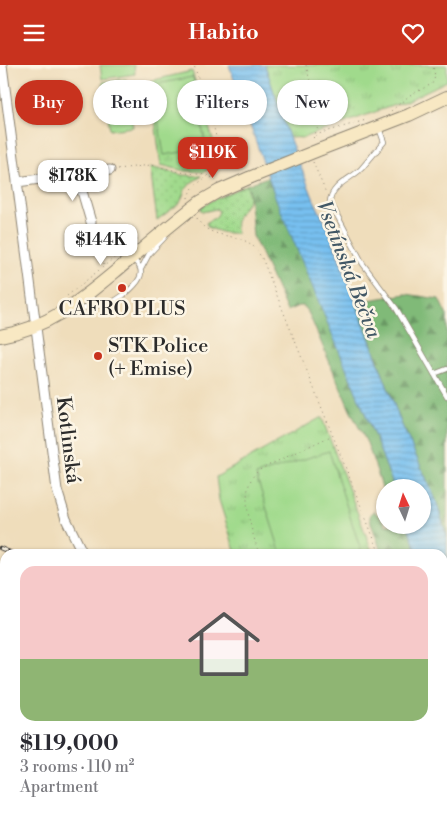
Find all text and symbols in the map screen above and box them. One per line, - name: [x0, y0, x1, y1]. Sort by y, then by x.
- icon: menu: [20, 19, 48, 47]
- text: Habito: [188, 19, 259, 46]
- icon: heart: [399, 19, 427, 47]
- chip: Buy: [15, 80, 83, 125]
- chip: Rent: [93, 80, 167, 125]
- chip: Filters: [177, 80, 267, 125]
- chip: New: [277, 80, 348, 125]
- pin: $119K: [178, 137, 248, 179]
- text: $119K: [189, 143, 237, 163]
- pin: $178K: [38, 159, 108, 202]
- text: $178K: [49, 166, 97, 186]
- water label: Vsetínská Bečva: [310, 197, 386, 342]
- pin: $144K: [66, 223, 136, 266]
- text: $144K: [75, 230, 127, 250]
- marker: CAFRO PLUS: [116, 282, 128, 294]
- place label: CAFRO PLUS: [59, 297, 185, 322]
- place label: STK Police (+ Emise): [108, 334, 208, 382]
- marker: STK Police (+ Emise): [92, 350, 104, 362]
- street label: Kotlinská: [50, 395, 85, 486]
- north arrow: [376, 479, 431, 534]
- map controls: [376, 479, 431, 534]
- icon: home: [179, 599, 269, 689]
- text: $119,000: [20, 731, 118, 757]
- text: 3 rooms · 110 m²: [20, 757, 134, 777]
- text: Apartment: [20, 777, 99, 797]

